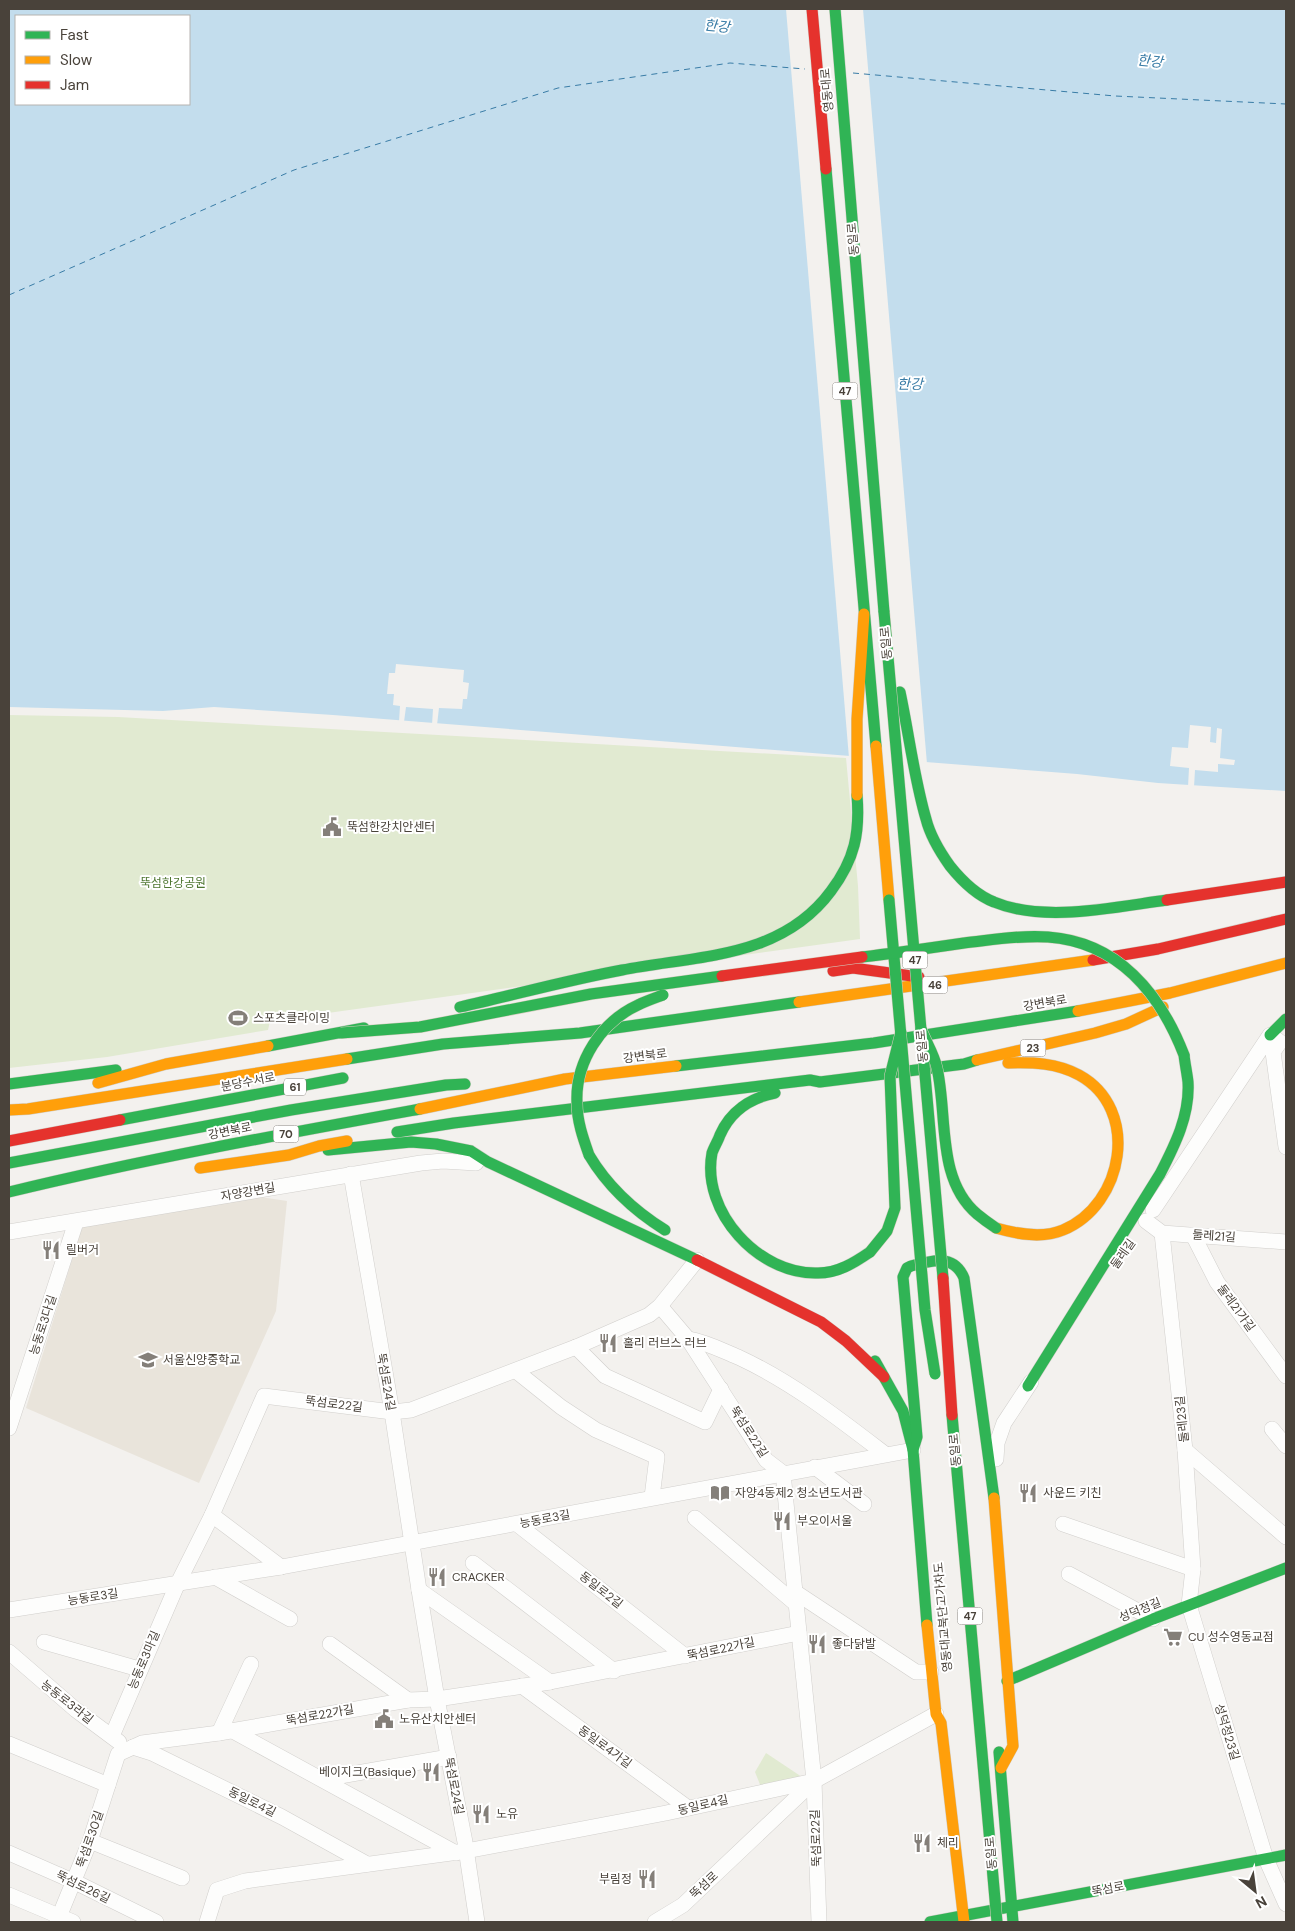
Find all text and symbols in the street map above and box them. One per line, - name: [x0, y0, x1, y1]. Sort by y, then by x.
- legend: [15, 15, 190, 105]
- water label: 한강: [703, 16, 733, 36]
- text: Fast: [60, 25, 89, 45]
- text: Slow: [60, 50, 93, 70]
- water label: 한강: [1136, 51, 1166, 71]
- street label: 영동대로: [817, 67, 837, 113]
- text: Jam: [60, 75, 89, 95]
- street label: 동일로: [844, 222, 862, 256]
- water label: 한강: [897, 375, 925, 393]
- road number: 47: [832, 382, 858, 400]
- street label: 동일로: [877, 626, 895, 660]
- public building icon: 뚝섬한강치안센터: [321, 816, 343, 838]
- place label: 뚝섬한강치안센터: [347, 819, 435, 835]
- park label: 뚝섬한강공원: [140, 875, 206, 891]
- road number: 47: [902, 952, 928, 968]
- road number: 46: [922, 976, 948, 994]
- street label: 강변북로: [1022, 991, 1068, 1015]
- sports icon: 스포츠클라이밍: [227, 1007, 249, 1029]
- place label: 스포츠클라이밍: [253, 1010, 330, 1026]
- street label: 동일로: [913, 1029, 931, 1063]
- road number: 23: [1020, 1040, 1046, 1056]
- street label: 강변북로: [622, 1045, 668, 1067]
- street label: 분당수서로: [219, 1069, 277, 1095]
- road number: 61: [284, 1078, 306, 1096]
- street label: 강변북로: [207, 1119, 253, 1143]
- road number: 70: [274, 1126, 298, 1142]
- street label: 자양강변길: [219, 1179, 277, 1205]
- street label: 둘레21길: [1192, 1226, 1236, 1246]
- street label: 둘레길: [1107, 1236, 1139, 1272]
- restaurant icon: 릴버거: [40, 1239, 62, 1261]
- place label: 릴버거: [66, 1242, 99, 1258]
- street label: 둘레21가길: [1213, 1281, 1259, 1335]
- street label: 능동로3다길: [26, 1293, 60, 1357]
- restaurant icon: 홀리 러브스 러브: [597, 1332, 619, 1354]
- place label: 홀리 러브스 러브: [623, 1335, 707, 1351]
- school or university icon: 서울신양중학교: [137, 1349, 159, 1371]
- place label: 서울신양중학교: [163, 1352, 240, 1368]
- street label: 뚝섬로24길: [373, 1352, 399, 1412]
- street label: 뚝섬로22길: [304, 1393, 364, 1415]
- street label: 둘레23길: [1172, 1395, 1192, 1443]
- street label: 뚝섬로22길: [726, 1403, 772, 1461]
- street label: 동일로: [946, 1433, 964, 1467]
- library icon: 자양4동제2 청소년도서관: [709, 1482, 731, 1504]
- restaurant icon: 사운드 키친: [1017, 1482, 1039, 1504]
- place label: 자양4동제2 청소년도서관: [735, 1485, 863, 1501]
- place label: 사운드 키친: [1043, 1485, 1101, 1501]
- street label: 능동로3길: [518, 1506, 572, 1532]
- restaurant icon: 부오이서울: [771, 1510, 793, 1532]
- place label: 부오이서울: [797, 1513, 852, 1529]
- street label: 영동대교북단고가차도: [930, 1561, 956, 1673]
- restaurant icon: CRACKER: [426, 1566, 448, 1588]
- street label: 동일로2길: [576, 1568, 626, 1612]
- place label: CRACKER: [452, 1569, 505, 1585]
- street label: 능동로3길: [66, 1585, 120, 1609]
- street label: 성덕정길: [1117, 1594, 1163, 1626]
- road number: 47: [958, 1608, 982, 1624]
- supermarket icon: CU 성수영동교점: [1162, 1626, 1184, 1648]
- street label: 능동로3마길: [124, 1628, 164, 1692]
- place label: CU 성수영동교점: [1188, 1629, 1274, 1645]
- restaurant icon: 좋다닭발: [806, 1633, 828, 1655]
- street label: 뚝섬로22가길: [686, 1634, 756, 1664]
- place label: 좋다닭발: [832, 1636, 876, 1652]
- street label: 능동로3라길: [38, 1677, 96, 1727]
- street label: 뚝섬로22가길: [285, 1701, 355, 1729]
- street label: 성덕정23길: [1211, 1702, 1243, 1762]
- public building icon: 노유산치안센터: [373, 1708, 395, 1730]
- place label: 노유산치안센터: [399, 1711, 476, 1727]
- street label: 동일로4가길: [575, 1722, 635, 1772]
- street label: 뚝섬로24길: [441, 1756, 467, 1816]
- restaurant icon: 베이지크(Basique): [420, 1761, 442, 1783]
- place label: 베이지크(Basique): [319, 1764, 416, 1780]
- street label: 동일로4길: [225, 1784, 279, 1820]
- street label: 동일로4길: [676, 1791, 730, 1819]
- restaurant icon: 노유: [470, 1803, 492, 1825]
- place label: 노유: [496, 1806, 518, 1822]
- street label: 뚝섬로30길: [73, 1808, 107, 1870]
- street label: 뚝섬로22길: [807, 1809, 825, 1867]
- restaurant icon: 체리: [911, 1832, 933, 1854]
- place label: 체리: [937, 1835, 959, 1851]
- street label: 동일로: [982, 1836, 1000, 1870]
- north arrow: [1230, 1866, 1280, 1916]
- street label: 뚝섬로26길: [53, 1867, 113, 1907]
- restaurant icon: 부림정: [636, 1868, 658, 1890]
- street label: 뚝섬로: [686, 1868, 722, 1902]
- place label: 부림정: [599, 1871, 632, 1887]
- street label: 뚝섬로: [1090, 1878, 1126, 1900]
- text: N: [1252, 1892, 1270, 1913]

